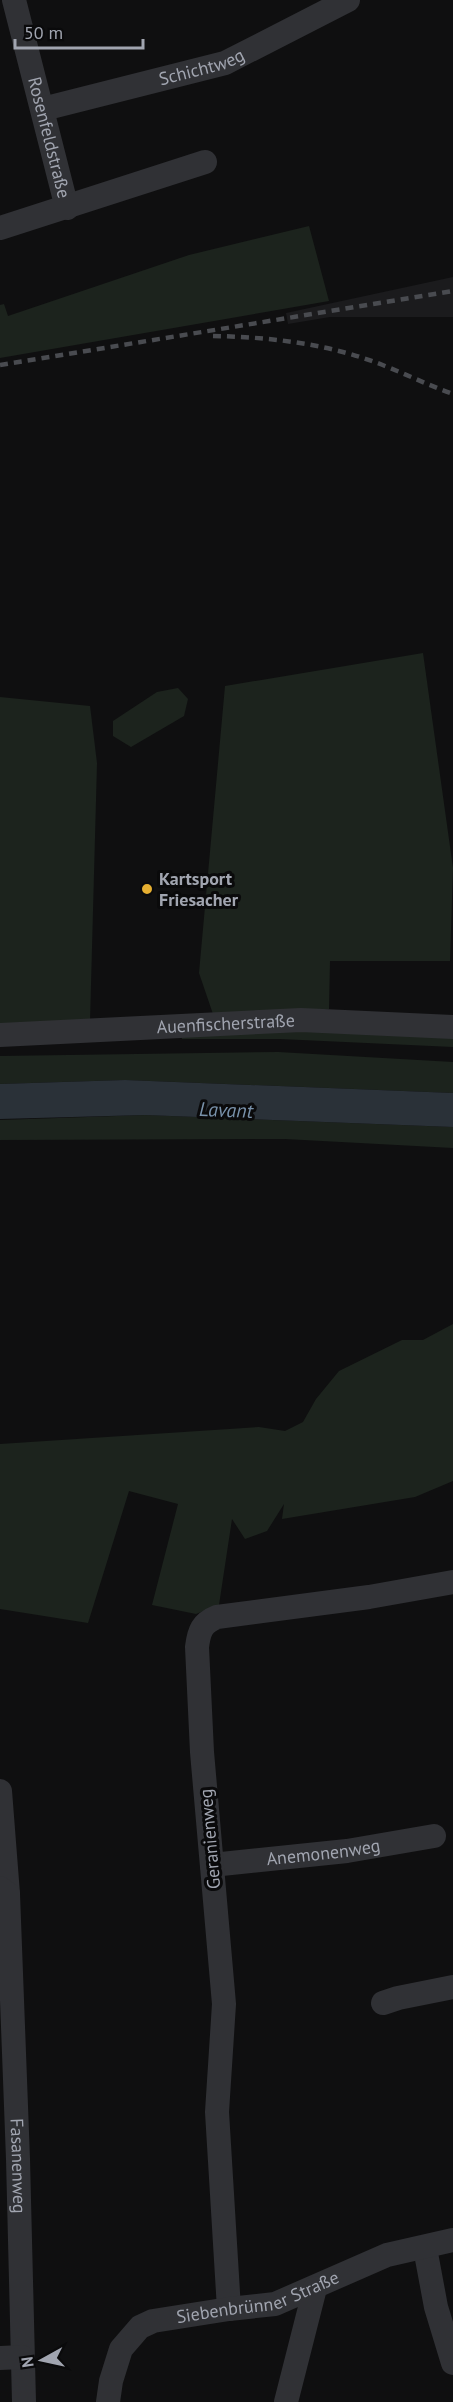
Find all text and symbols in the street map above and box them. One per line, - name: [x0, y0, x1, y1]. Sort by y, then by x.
- scale bar: [15, 12, 142, 50]
- text: 50 m: [24, 21, 63, 44]
- street label: Schichtweg: [156, 43, 248, 90]
- street label: Rosenfeldstraße: [23, 74, 76, 201]
- place label: Kartsport Friesacher: [159, 867, 239, 911]
- marker: Kartsport Friesacher: [140, 882, 154, 896]
- street label: Auenfischerstraße: [156, 1008, 295, 1038]
- water label: Lavant: [199, 1096, 255, 1124]
- street label: Geranienweg: [194, 1788, 225, 1890]
- street label: Anemonenweg: [265, 1833, 382, 1870]
- street label: Fasanenweg: [5, 2118, 31, 2214]
- street label: Siebenbrünner Straße: [175, 2265, 342, 2328]
- north arrow: [12, 2330, 72, 2390]
- text: N: [17, 2355, 38, 2369]

